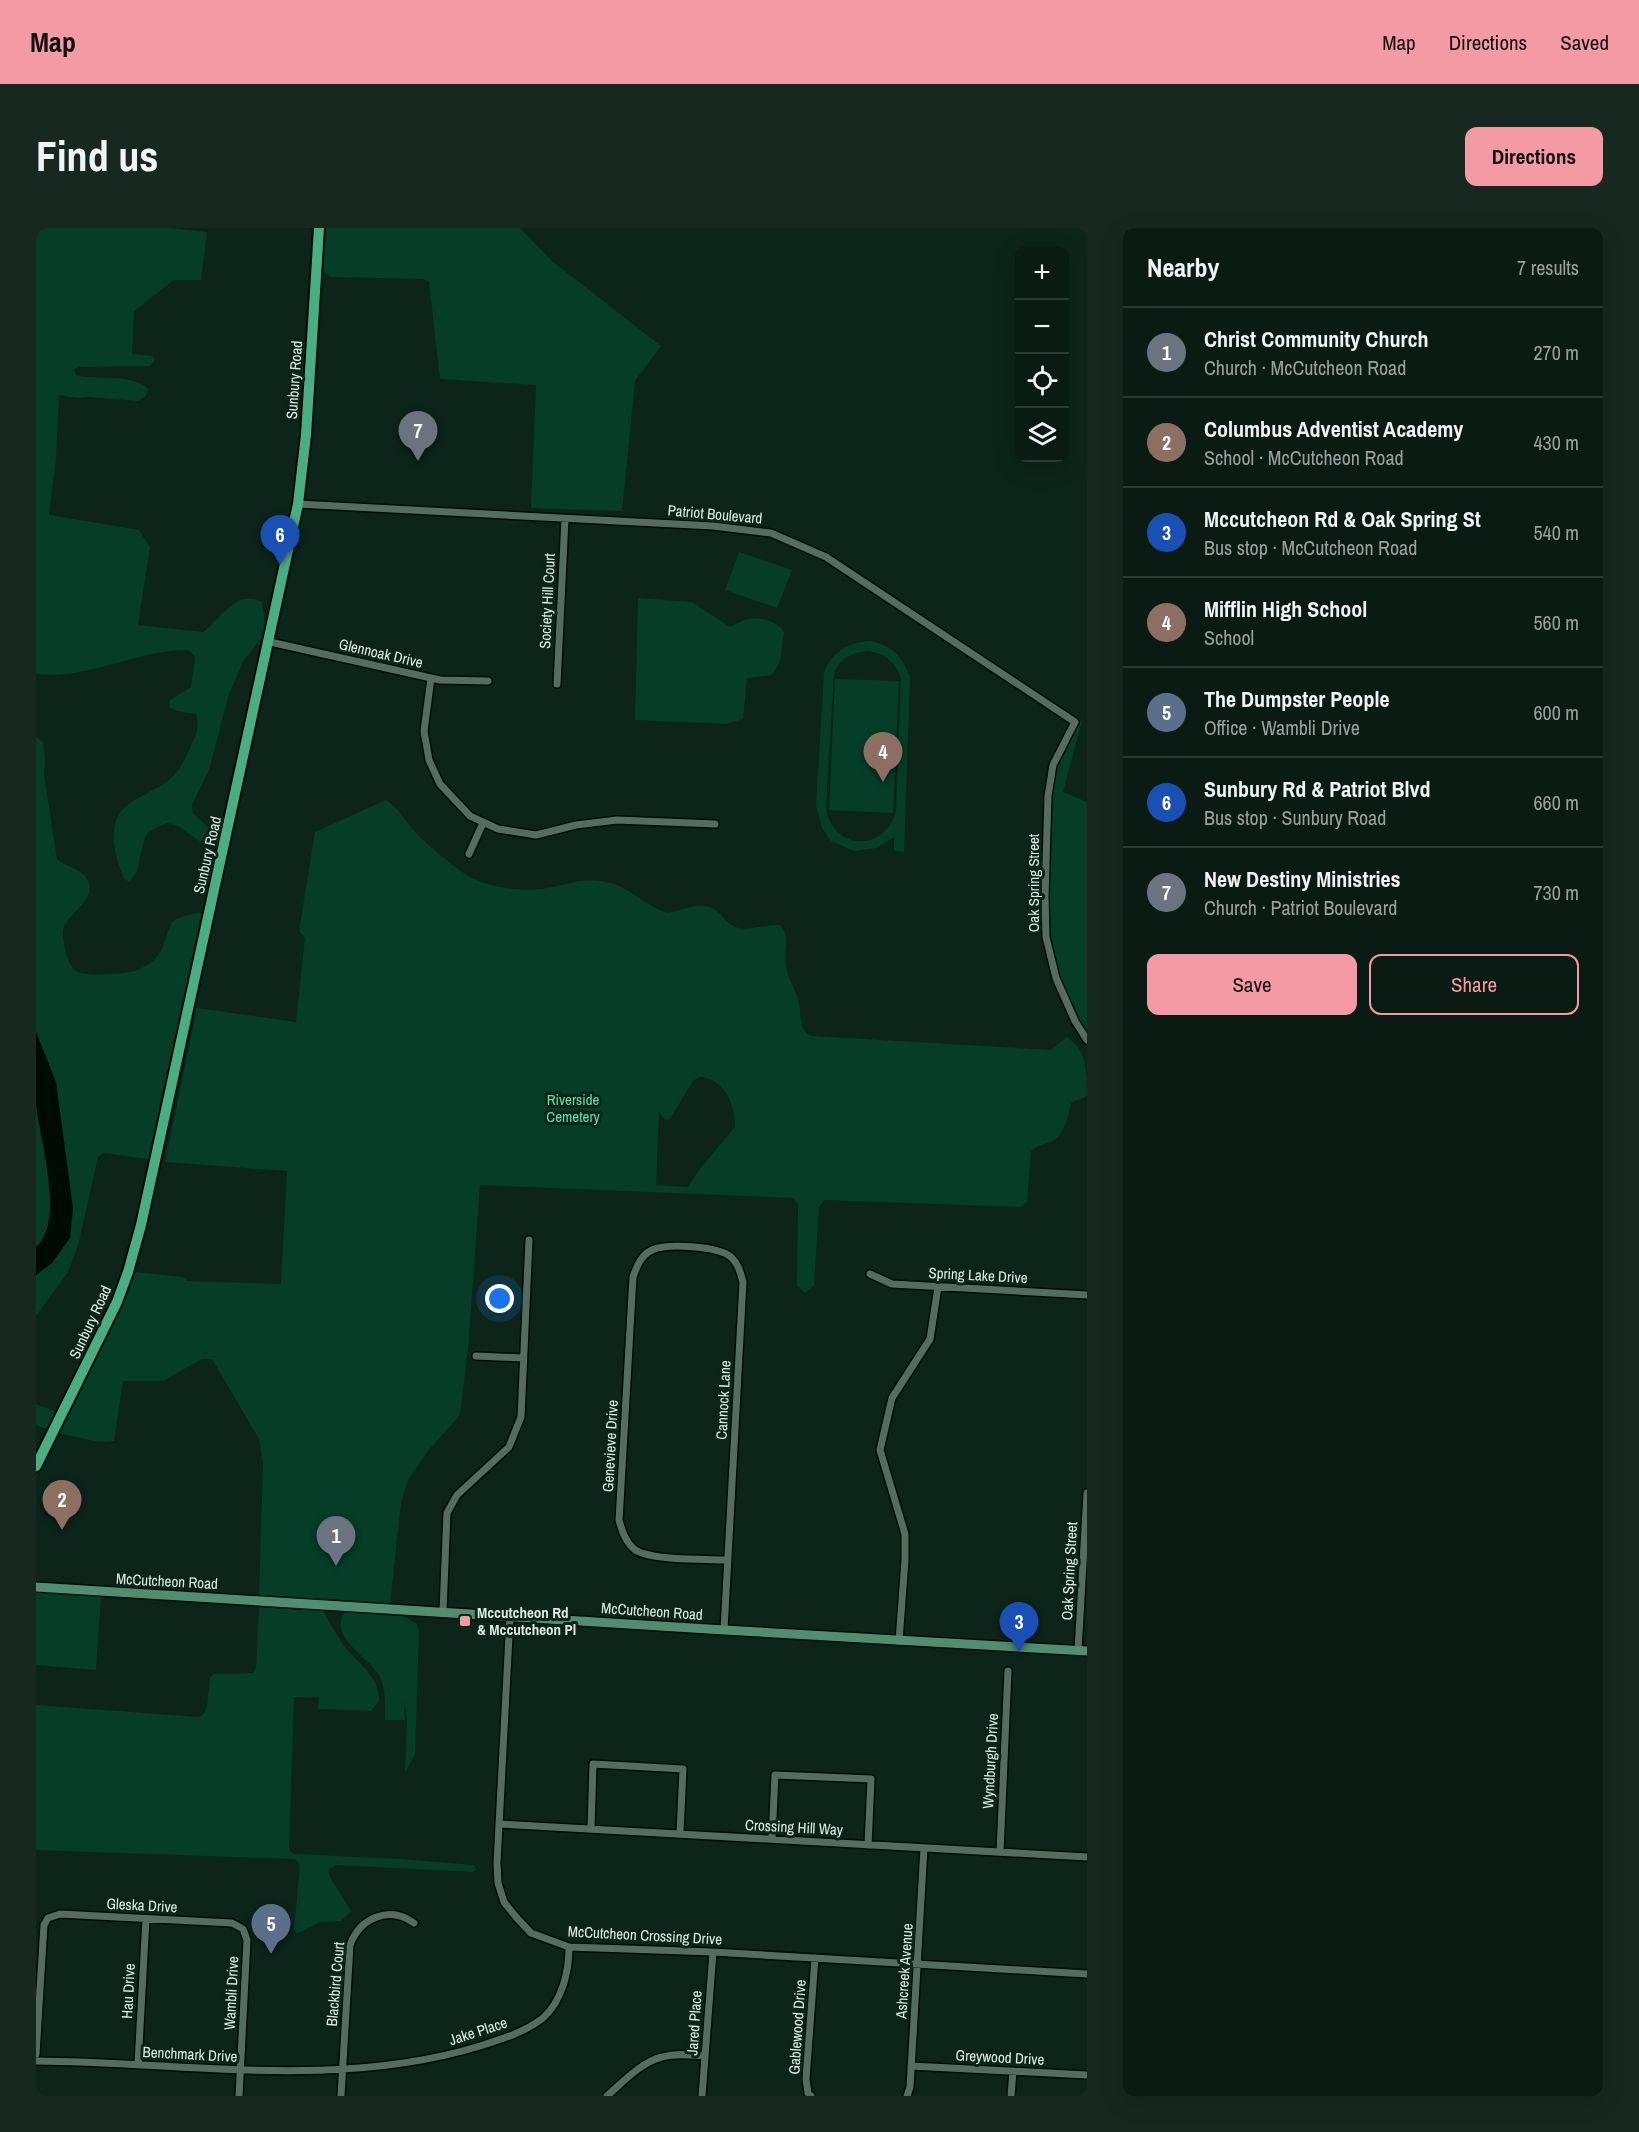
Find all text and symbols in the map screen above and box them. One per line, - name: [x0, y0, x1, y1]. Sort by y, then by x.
- text: Map: [30, 23, 76, 61]
- text: Map: [1382, 28, 1416, 57]
- text: Directions: [1449, 28, 1527, 57]
- text: Saved: [1560, 28, 1609, 57]
- button: Directions: [1465, 127, 1603, 186]
- text: Find us: [36, 128, 158, 184]
- map controls: [1015, 246, 1069, 462]
- button: +: [1015, 246, 1069, 300]
- text: Nearby: [1147, 250, 1219, 285]
- text: 7 results: [1517, 254, 1579, 281]
- button: −: [1015, 300, 1069, 354]
- text: Christ Community Church: [1204, 324, 1429, 354]
- text: 1: [1162, 339, 1171, 366]
- text: 270 m: [1533, 339, 1579, 366]
- street label: Sunbury Road: [281, 340, 307, 420]
- button: locate: [1015, 354, 1069, 408]
- text: Church · McCutcheon Road: [1204, 354, 1406, 381]
- button: layers: [1015, 408, 1069, 462]
- pin: 7: [398, 412, 437, 461]
- text: Columbus Adventist Academy: [1204, 414, 1463, 444]
- text: 2: [1162, 429, 1171, 456]
- text: 430 m: [1533, 429, 1579, 456]
- text: School · McCutcheon Road: [1204, 444, 1404, 471]
- street label: Patriot Boulevard: [667, 499, 763, 529]
- text: Mccutcheon Rd & Oak Spring St: [1204, 504, 1481, 534]
- pin: 6: [260, 516, 300, 565]
- text: 3: [1162, 519, 1171, 546]
- text: 540 m: [1533, 519, 1579, 546]
- text: Bus stop · McCutcheon Road: [1204, 534, 1417, 561]
- street label: Society Hill Court: [534, 552, 560, 649]
- text: Mifflin High School: [1204, 594, 1367, 624]
- text: 4: [1162, 609, 1171, 636]
- text: 560 m: [1533, 609, 1579, 636]
- text: School: [1204, 624, 1254, 651]
- street label: Glennoak Drive: [337, 633, 425, 673]
- text: The Dumpster People: [1204, 684, 1389, 714]
- text: 5: [1162, 699, 1171, 726]
- text: 600 m: [1533, 699, 1579, 726]
- text: Office · Wambli Drive: [1204, 714, 1360, 741]
- pin: 4: [864, 732, 902, 782]
- text: Sunbury Rd & Patriot Blvd: [1204, 774, 1431, 804]
- text: 6: [1162, 789, 1171, 816]
- text: 660 m: [1533, 789, 1579, 816]
- text: Bus stop · Sunbury Road: [1204, 804, 1386, 831]
- street label: Sunbury Road: [188, 814, 226, 896]
- street label: Oak Spring Street: [1023, 833, 1044, 932]
- text: New Destiny Ministries: [1204, 864, 1401, 894]
- text: 7: [1162, 879, 1171, 906]
- text: 730 m: [1533, 879, 1579, 906]
- text: Church · Patriot Boulevard: [1204, 894, 1397, 921]
- button: Save: [1147, 954, 1357, 1015]
- button: Share: [1369, 954, 1579, 1015]
- park label: Riverside Cemetery: [546, 1089, 601, 1127]
- street label: Spring Lake Drive: [928, 1262, 1028, 1288]
- street label: Sunbury Road: [64, 1282, 116, 1362]
- your location: [485, 1284, 514, 1313]
- street label: Cannock Lane: [710, 1360, 736, 1440]
- street label: Genevieve Drive: [597, 1399, 623, 1493]
- pin: 2: [42, 1480, 82, 1530]
- pin: 1: [316, 1516, 356, 1566]
- street label: Oak Spring Street: [1056, 1521, 1082, 1621]
- street label: McCutcheon Road: [116, 1568, 218, 1594]
- street label: McCutcheon Road: [600, 1597, 704, 1625]
- place label: Mccutcheon Rd & Mccutcheon Pl: [477, 1602, 576, 1640]
- pin: 3: [1000, 1602, 1038, 1652]
- marker: Mccutcheon Rd & Mccutcheon Pl: [458, 1614, 472, 1628]
- street label: Wyndburgh Drive: [977, 1713, 1003, 1809]
- street label: Crossing Hill Way: [745, 1814, 844, 1840]
- street label: Gleska Drive: [106, 1893, 178, 1917]
- pin: 5: [252, 1904, 290, 1954]
- street label: McCutcheon Crossing Drive: [567, 1920, 723, 1950]
- street label: Ashcreek Avenue: [890, 1922, 918, 2020]
- street label: Blackbird Court: [321, 1940, 349, 2027]
- street label: Wambli Drive: [219, 1955, 243, 2031]
- street label: Hau Drive: [116, 1963, 140, 2019]
- street label: Gablewood Drive: [783, 1979, 811, 2075]
- street label: Jared Place: [681, 1990, 707, 2056]
- street label: Jake Place: [446, 2012, 510, 2050]
- street label: Benchmark Drive: [142, 2041, 238, 2067]
- street label: Greywood Drive: [955, 2044, 1045, 2070]

